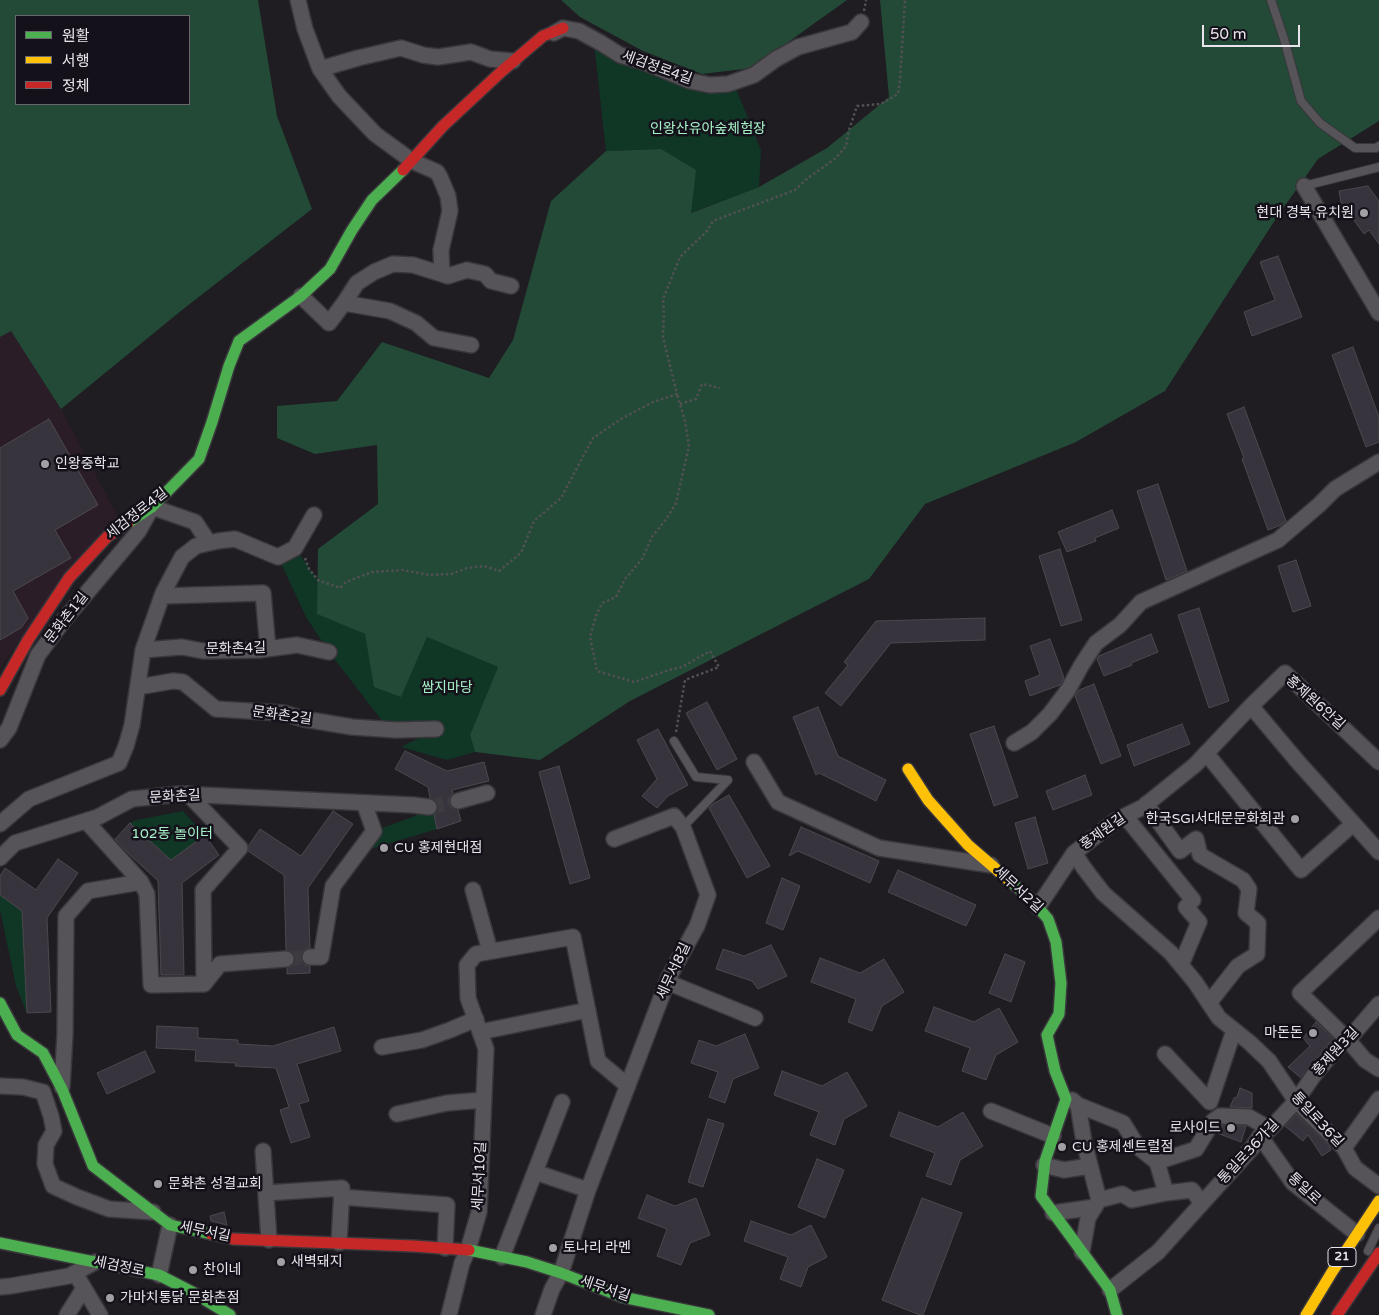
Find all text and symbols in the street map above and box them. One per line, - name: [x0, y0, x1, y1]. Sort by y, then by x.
- legend: [15, 15, 190, 105]
- scale bar: [1204, 15, 1302, 47]
- text: 50 m: [1210, 25, 1247, 43]
- text: 원활: [62, 27, 90, 45]
- street label: 세검정로4길: [620, 48, 694, 88]
- text: 서행: [62, 52, 90, 70]
- text: 정체: [62, 77, 90, 95]
- park label: 인왕산유아숲체험장: [650, 121, 766, 137]
- place label: 현대 경복 유치원: [1257, 205, 1354, 221]
- marker: 현대 경복 유치원: [1358, 207, 1370, 219]
- place label: 인왕중학교: [55, 456, 119, 472]
- marker: 인왕중학교: [39, 458, 51, 470]
- street label: 세검정로4길: [103, 485, 171, 543]
- street label: 문화촌1길: [42, 589, 92, 647]
- street label: 문화촌4길: [206, 640, 266, 658]
- street label: 홍제원6안길: [1282, 672, 1348, 734]
- park label: 쌈지마당: [421, 680, 473, 696]
- street label: 문화촌2길: [251, 703, 313, 729]
- street label: 문화촌길: [149, 787, 201, 807]
- street label: 홍제원길: [1077, 810, 1129, 854]
- place label: 한국SGI서대문문화회관: [1146, 811, 1285, 827]
- marker: 한국SGI서대문문화회관: [1289, 813, 1301, 825]
- park label: 102동 놀이터: [131, 826, 213, 842]
- place label: CU 홍제현대점: [394, 840, 482, 856]
- marker: CU 홍제현대점: [378, 842, 390, 854]
- street label: 세무서2길: [990, 863, 1046, 917]
- street label: 세무서8길: [654, 940, 694, 1002]
- street label: 홍제원3길: [1309, 1024, 1363, 1080]
- place label: 마돈돈: [1264, 1025, 1303, 1041]
- marker: 마돈돈: [1307, 1027, 1319, 1039]
- street label: 통일로36길: [1287, 1089, 1347, 1151]
- street label: 통일로36가길: [1215, 1116, 1283, 1188]
- place label: 로사이드: [1169, 1120, 1221, 1136]
- marker: 로사이드: [1225, 1122, 1237, 1134]
- place label: CU 홍제센트럴점: [1072, 1139, 1173, 1155]
- street label: 세무서10길: [470, 1141, 490, 1211]
- marker: CU 홍제센트럴점: [1056, 1141, 1068, 1153]
- street label: 통일로: [1284, 1170, 1324, 1208]
- place label: 문화촌 성결교회: [168, 1176, 262, 1192]
- marker: 문화촌 성결교회: [152, 1178, 164, 1190]
- street label: 세무서길: [178, 1218, 232, 1246]
- place label: 토나리 라멘: [563, 1240, 631, 1256]
- marker: 토나리 라멘: [547, 1242, 559, 1254]
- road number: 21: [1328, 1248, 1356, 1266]
- street label: 세검정로: [92, 1253, 146, 1281]
- place label: 새벽돼지: [291, 1254, 343, 1270]
- marker: 새벽돼지: [275, 1256, 287, 1268]
- place label: 찬이네: [203, 1262, 242, 1278]
- marker: 찬이네: [187, 1264, 199, 1276]
- street label: 세무서길: [578, 1273, 632, 1305]
- place label: 가마치통닭 문화촌점: [120, 1290, 240, 1306]
- marker: 가마치통닭 문화촌점: [104, 1292, 116, 1304]

